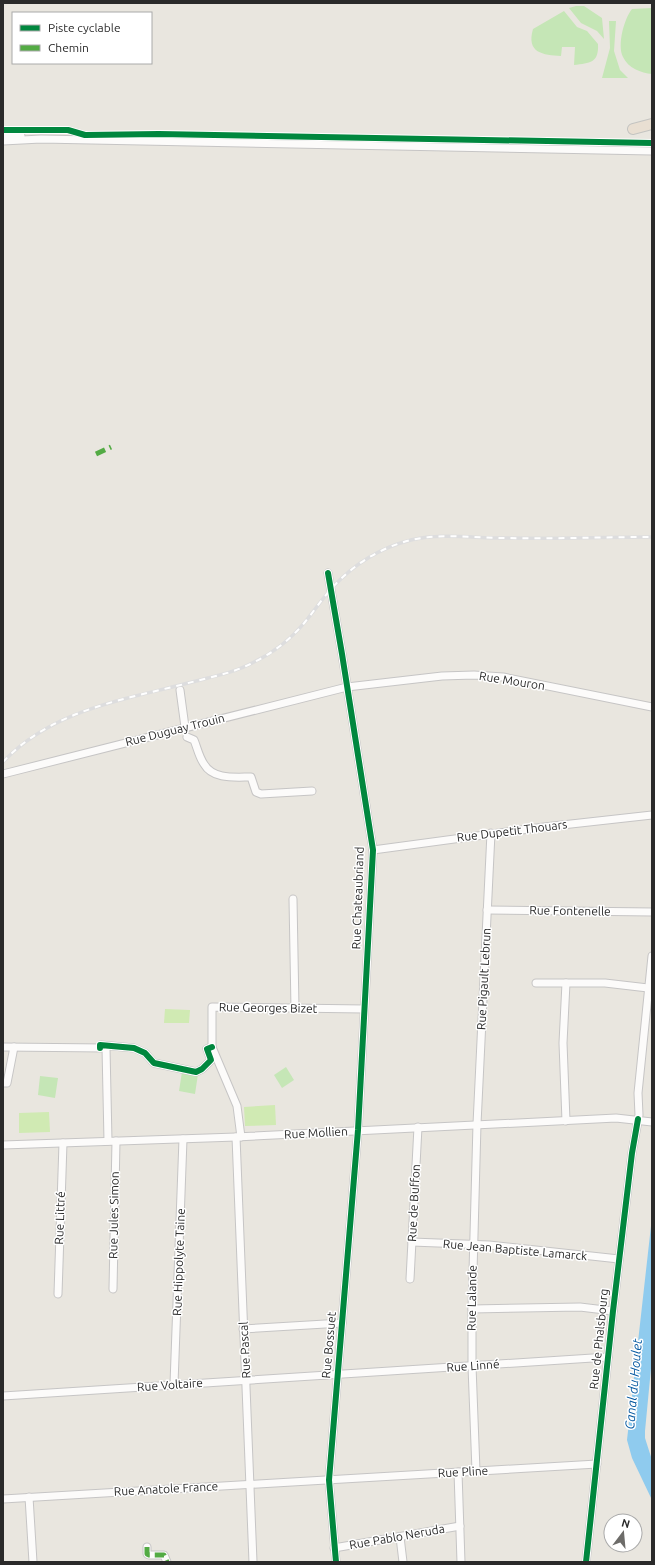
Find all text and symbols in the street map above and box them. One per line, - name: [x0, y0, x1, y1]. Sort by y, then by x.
- legend: [12, 12, 152, 64]
- text: Piste cyclable: [48, 21, 121, 34]
- text: Chemin: [48, 41, 89, 54]
- street label: Rue Mouron: [478, 669, 546, 692]
- street label: Rue Duguay Trouin: [124, 711, 226, 748]
- street label: Rue Dupetit Thouars: [456, 817, 568, 844]
- street label: Rue Chateaubriand: [349, 846, 366, 950]
- street label: Rue Fontenelle: [529, 903, 611, 918]
- street label: Rue Pigault Lebrun: [474, 928, 493, 1030]
- street label: Rue Georges Bizet: [219, 1000, 318, 1015]
- street label: Rue Mollien: [284, 1124, 348, 1141]
- street label: Rue de Buffon: [405, 1164, 422, 1242]
- street label: Rue Jules Simon: [106, 1171, 121, 1259]
- street label: Rue Littré: [52, 1191, 67, 1245]
- street label: Rue Hippolyte Taine: [170, 1208, 187, 1316]
- street label: Rue Jean Baptiste Lamarck: [442, 1237, 588, 1262]
- street label: Rue Lalande: [464, 1265, 479, 1331]
- street label: Rue de Phalsbourg: [587, 1288, 610, 1390]
- street label: Rue Bossuet: [319, 1311, 338, 1379]
- street label: Rue Pascal: [237, 1321, 252, 1379]
- water label: Canal du Houlet: [622, 1337, 644, 1430]
- street label: Rue Linné: [446, 1357, 500, 1374]
- street label: Rue Voltaire: [137, 1376, 203, 1393]
- street label: Rue Pline: [437, 1464, 488, 1479]
- street label: Rue Anatole France: [113, 1479, 219, 1498]
- north arrow: [603, 1513, 643, 1553]
- text: N: [620, 1516, 631, 1530]
- street label: Rue Pablo Neruda: [348, 1522, 446, 1551]

